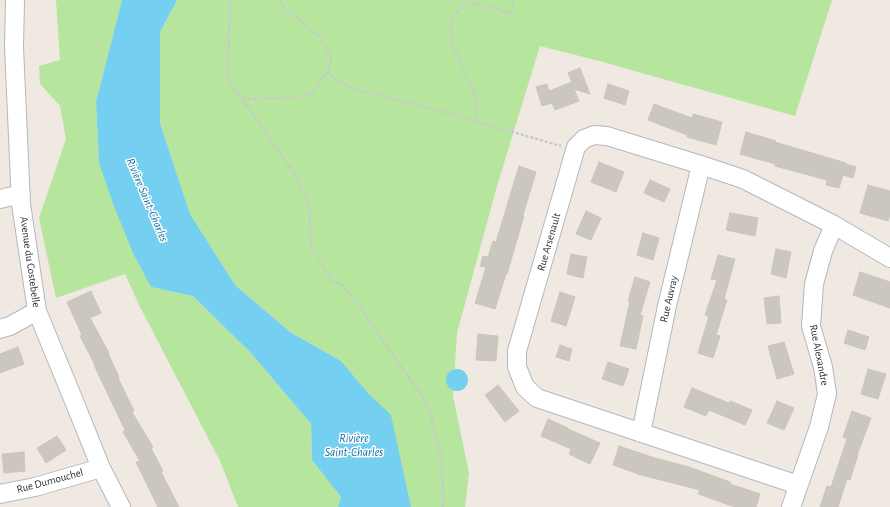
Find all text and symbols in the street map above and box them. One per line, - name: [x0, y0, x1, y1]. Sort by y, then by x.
- water label: Rivière Saint-Charles: [123, 156, 171, 244]
- street label: Rue Arsenault: [534, 211, 564, 273]
- street label: Avenue du Costebelle: [17, 216, 43, 308]
- street label: Rue Auvray: [657, 274, 681, 324]
- street label: Rue Alexandre: [807, 323, 831, 387]
- water label: Rivière Saint-Charles: [325, 431, 383, 459]
- street label: Rue Dumouchel: [15, 466, 85, 496]

